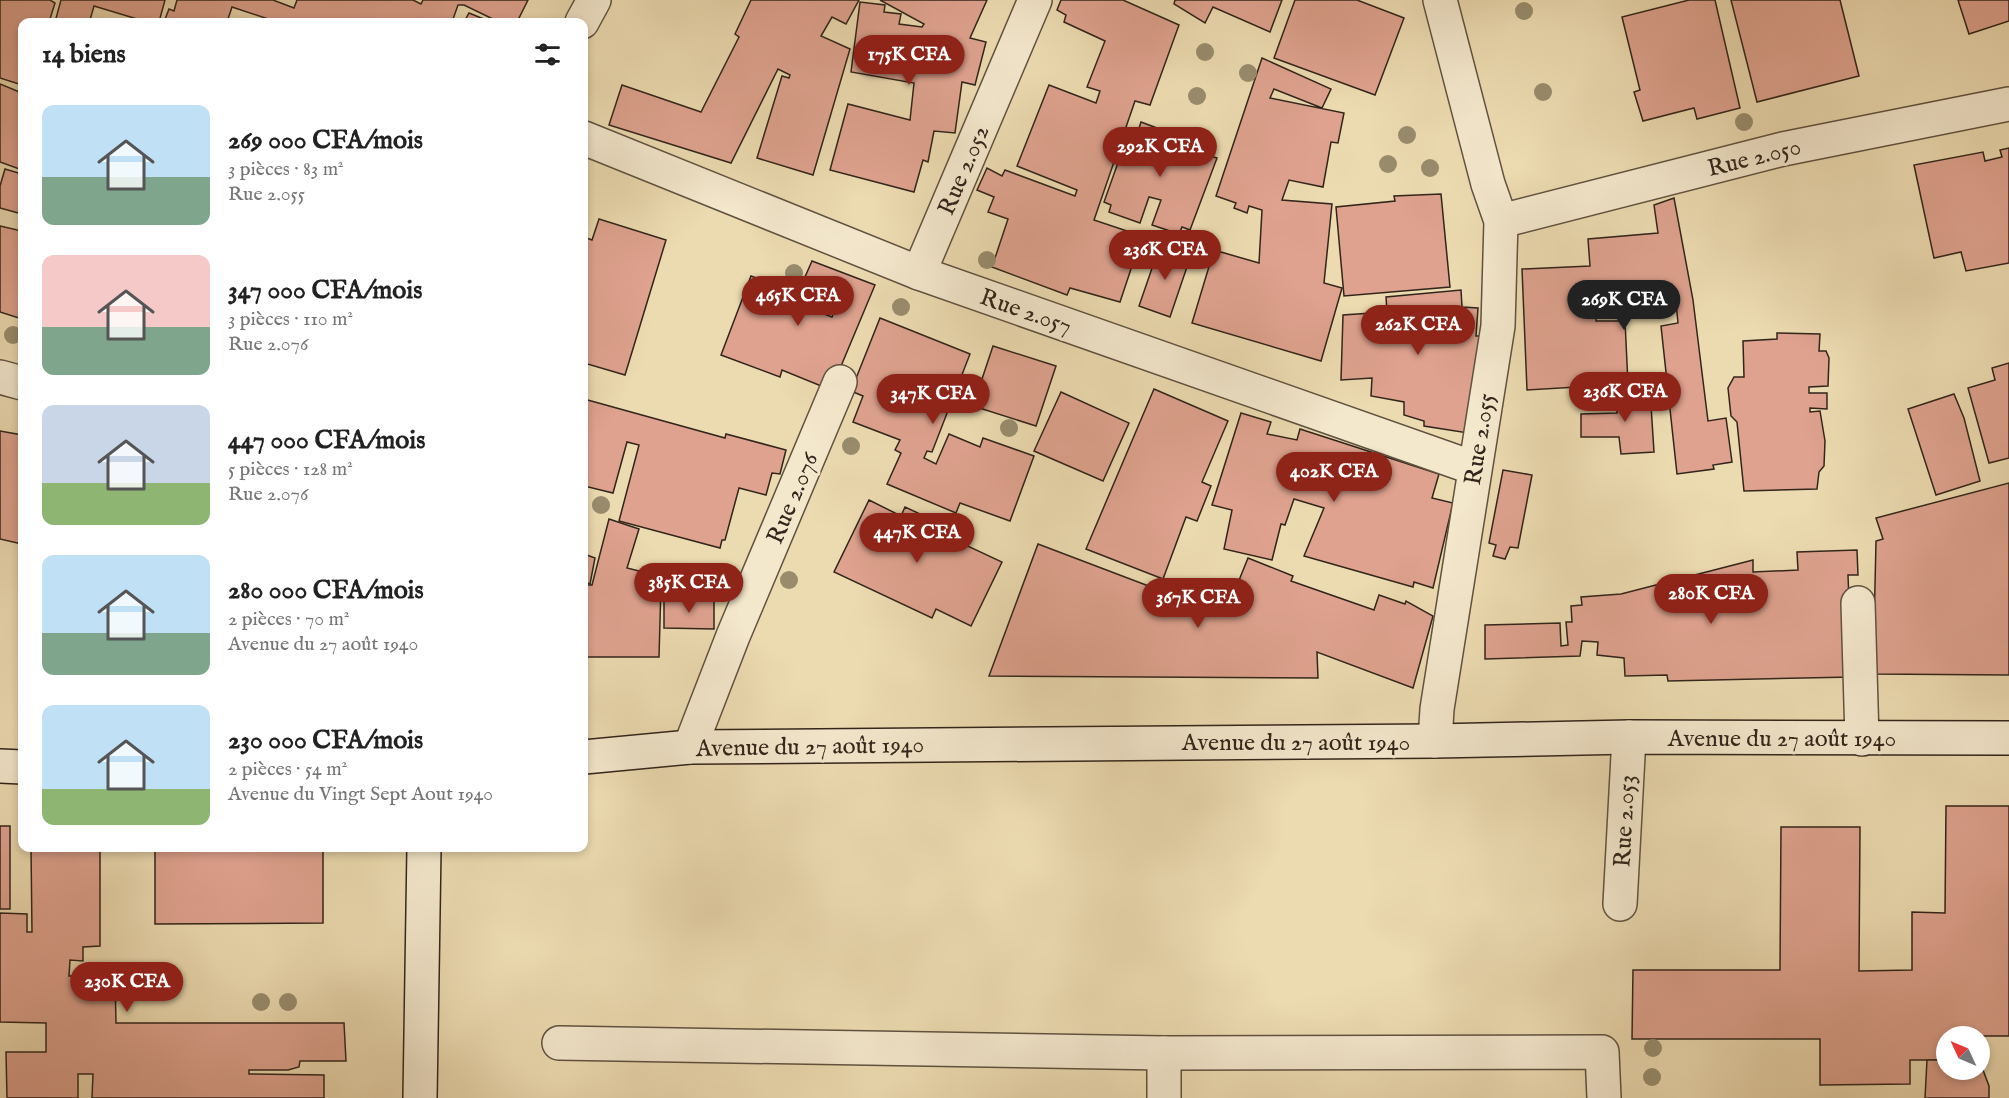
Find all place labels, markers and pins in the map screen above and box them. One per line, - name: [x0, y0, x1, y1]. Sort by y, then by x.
- pin: 175K CFA: [847, 35, 971, 86]
- pin: 292K CFA: [1098, 127, 1222, 178]
- pin: 236K CFA: [1103, 230, 1227, 281]
- pin: 465K CFA: [736, 276, 860, 327]
- pin: 269K CFA: [1562, 280, 1686, 331]
- pin: 262K CFA: [1356, 305, 1480, 356]
- pin: 236K CFA: [1563, 372, 1687, 423]
- pin: 347K CFA: [871, 374, 995, 425]
- pin: 402K CFA: [1272, 452, 1396, 503]
- pin: 447K CFA: [855, 513, 979, 564]
- pin: 385K CFA: [627, 563, 751, 614]
- pin: 280K CFA: [1649, 574, 1773, 625]
- pin: 367K CFA: [1136, 578, 1260, 629]
- pin: 230K CFA: [65, 962, 189, 1013]

